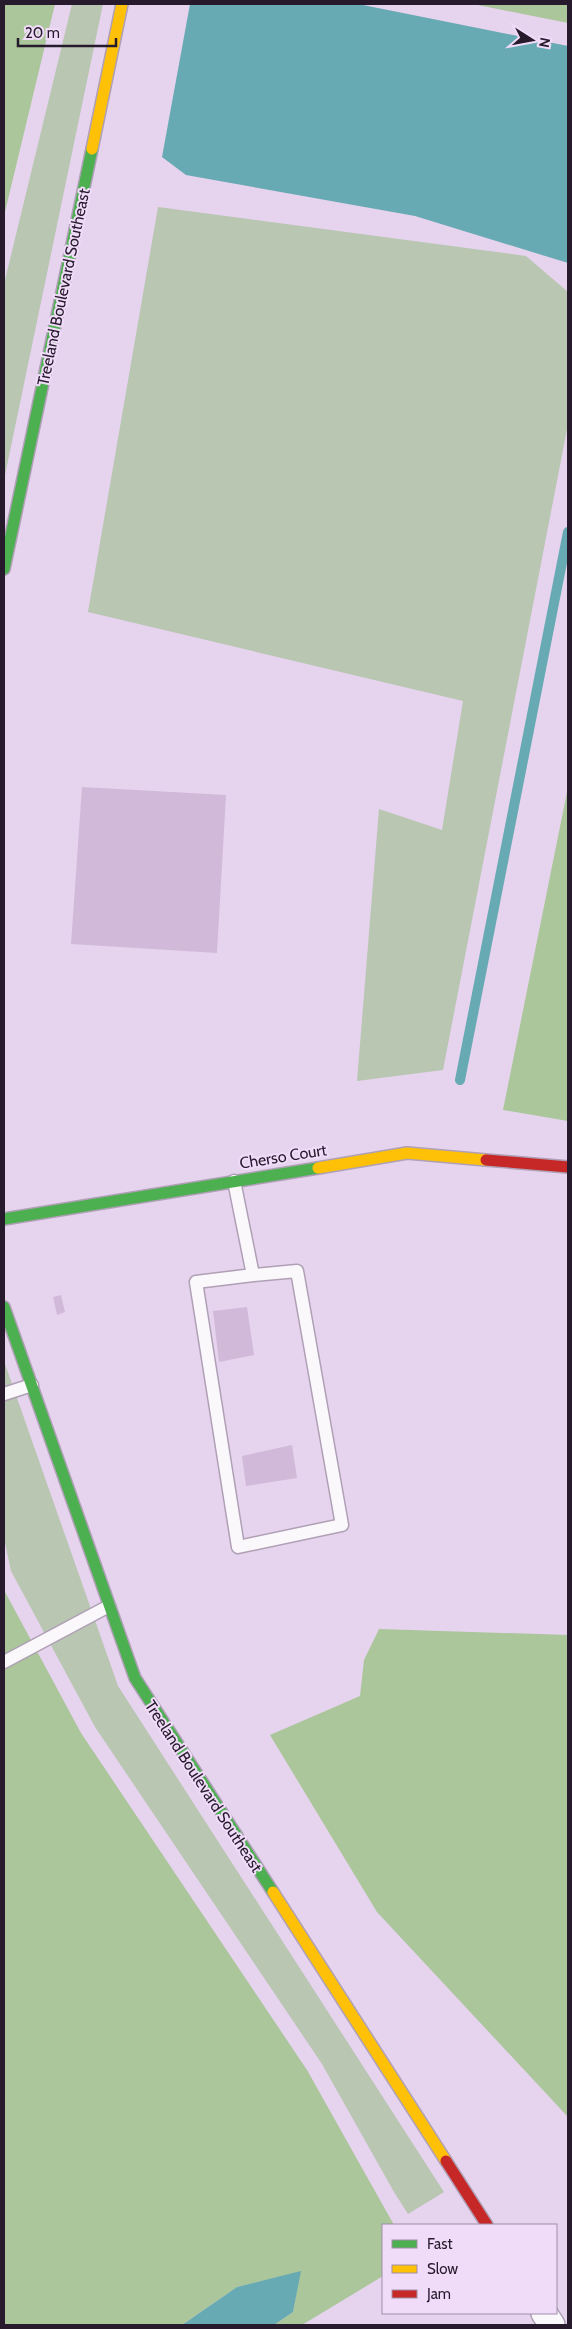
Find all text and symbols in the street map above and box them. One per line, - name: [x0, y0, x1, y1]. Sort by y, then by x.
- scale bar: [18, 15, 115, 47]
- north arrow: [507, 15, 557, 65]
- text: 20 m: [25, 24, 60, 42]
- text: N: [535, 36, 555, 49]
- street label: Treeland Boulevard Southeast: [33, 186, 94, 387]
- street label: Cherso Court: [238, 1140, 329, 1173]
- street label: Treeland Boulevard Southeast: [141, 1697, 267, 1876]
- legend: [382, 2224, 557, 2314]
- text: Fast: [427, 2235, 452, 2253]
- text: Slow: [427, 2260, 458, 2278]
- text: Jam: [426, 2285, 451, 2303]

